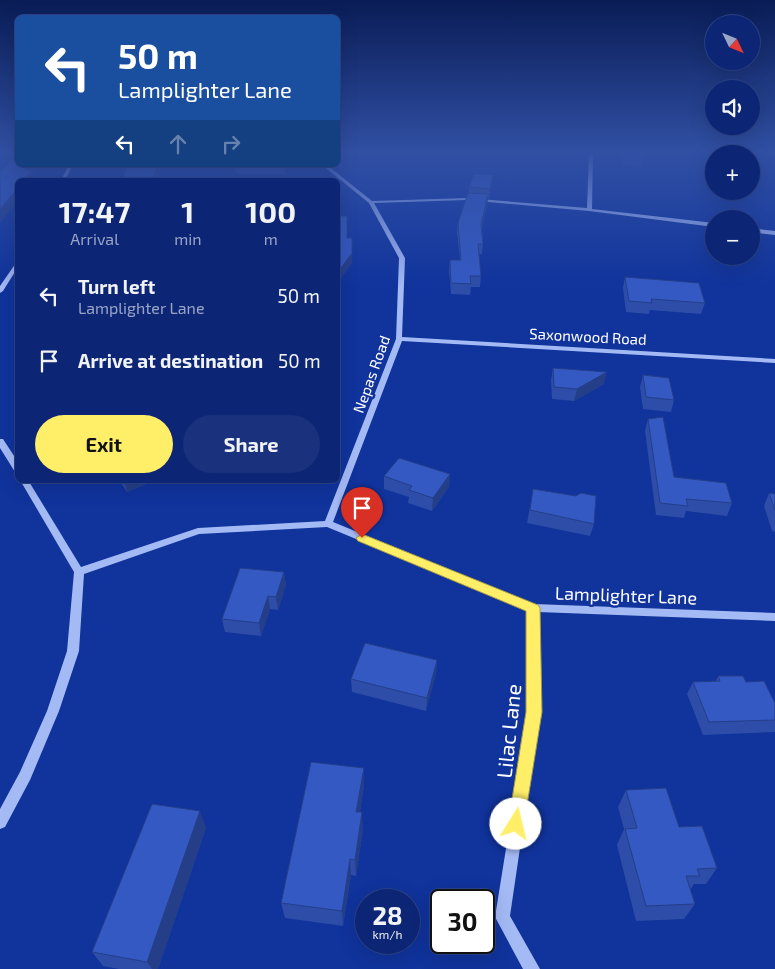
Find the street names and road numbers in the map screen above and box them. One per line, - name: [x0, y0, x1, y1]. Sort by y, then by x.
- street label: Saxonwood Road: [529, 324, 647, 348]
- street label: Nepas Road: [349, 333, 393, 415]
- street label: Lamplighter Lane: [555, 582, 697, 608]
- street label: Lilac Lane: [491, 683, 525, 779]

